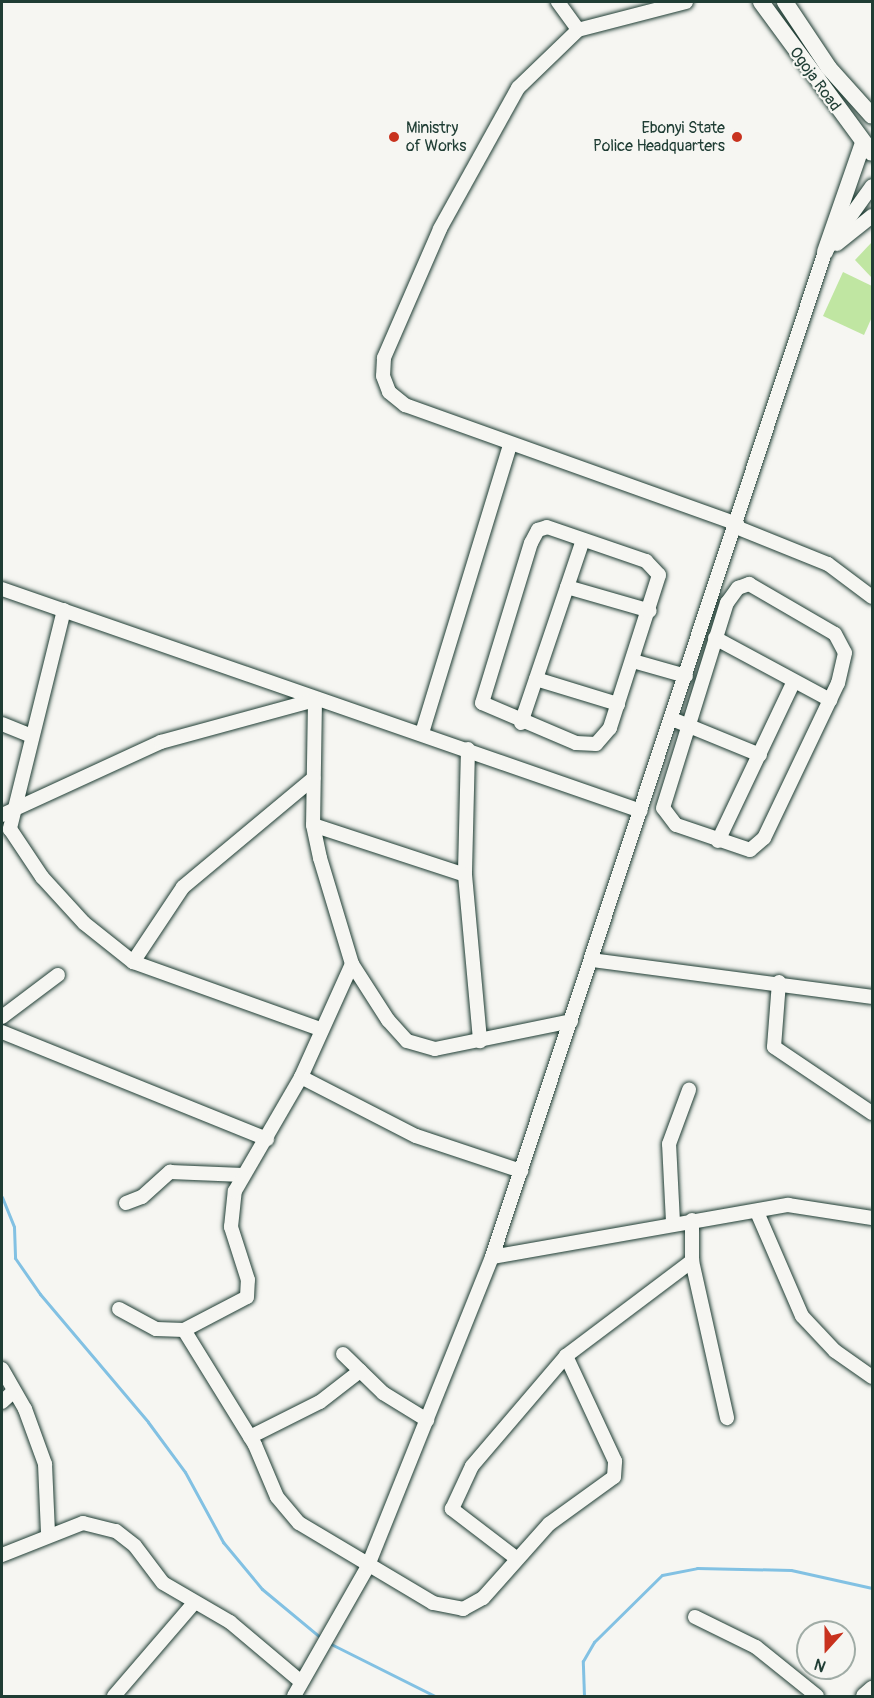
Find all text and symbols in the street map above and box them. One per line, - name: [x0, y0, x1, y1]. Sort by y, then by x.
- street label: Ogoja Road: [785, 43, 845, 115]
- place label: Ministry of Works: [406, 118, 466, 156]
- place label: Ebonyi State Police Headquarters: [593, 118, 725, 156]
- marker: Ministry of Works: [387, 130, 401, 144]
- marker: Ebonyi State Police Headquarters: [730, 130, 744, 144]
- north arrow: [796, 1620, 856, 1680]
- text: N: [812, 1654, 829, 1676]

